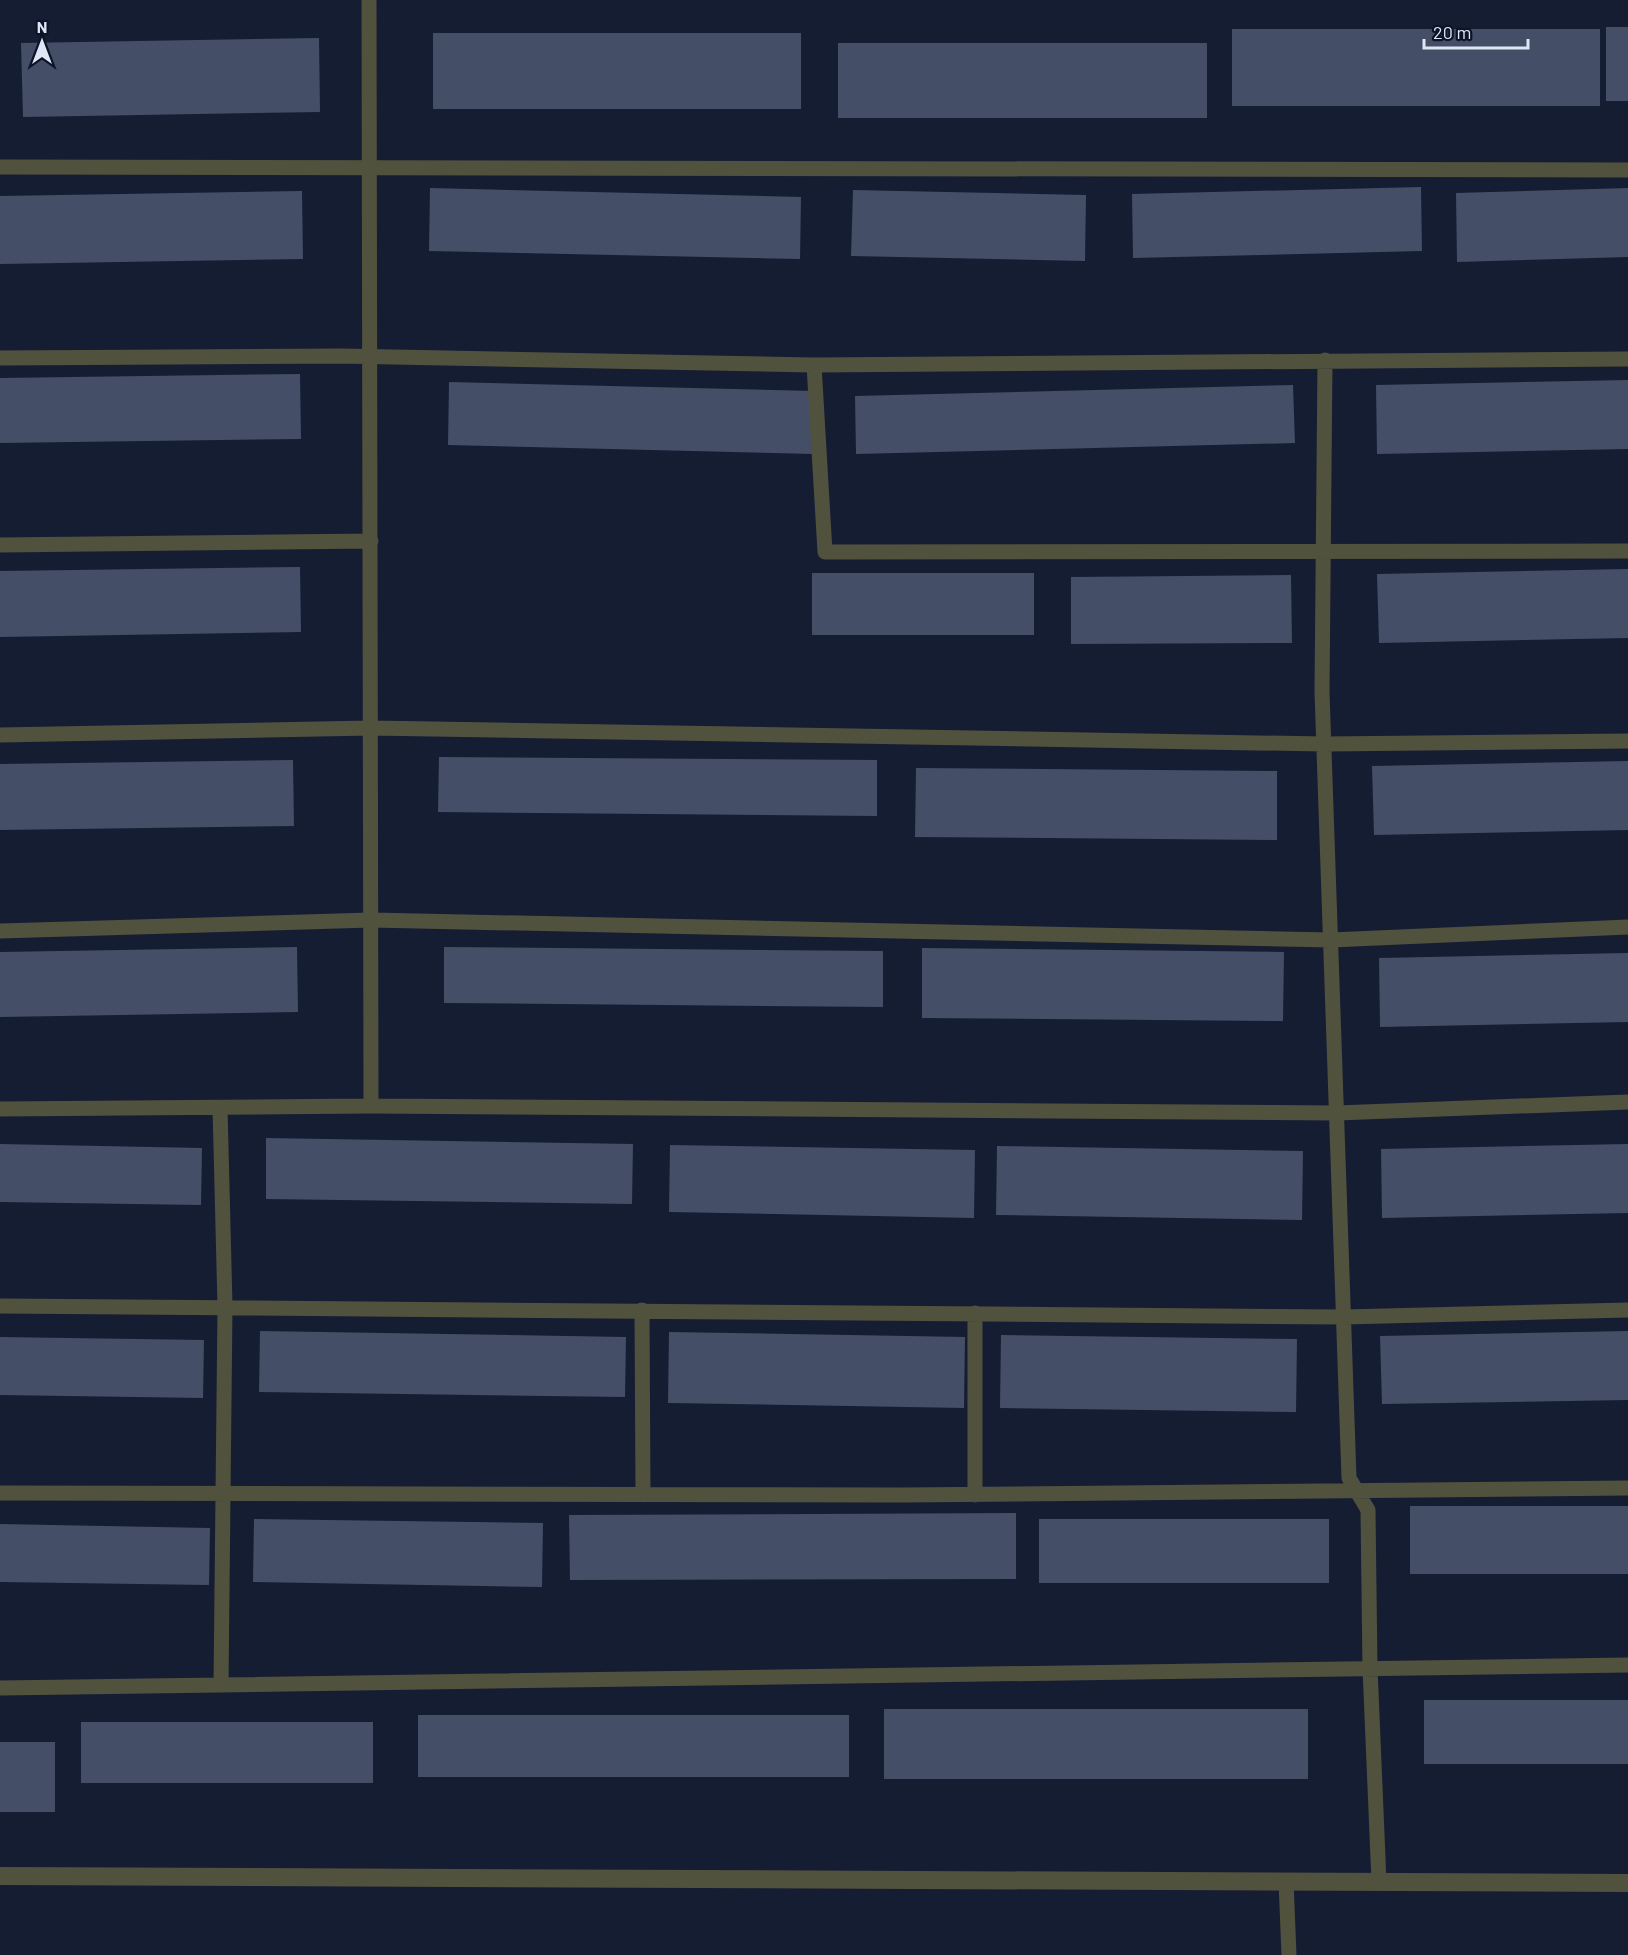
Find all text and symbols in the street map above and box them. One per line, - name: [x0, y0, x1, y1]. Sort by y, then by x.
- north arrow: [12, 12, 72, 72]
- scale bar: [1424, 12, 1528, 50]
- text: N: [37, 17, 47, 36]
- text: 20 m: [1433, 21, 1471, 43]

